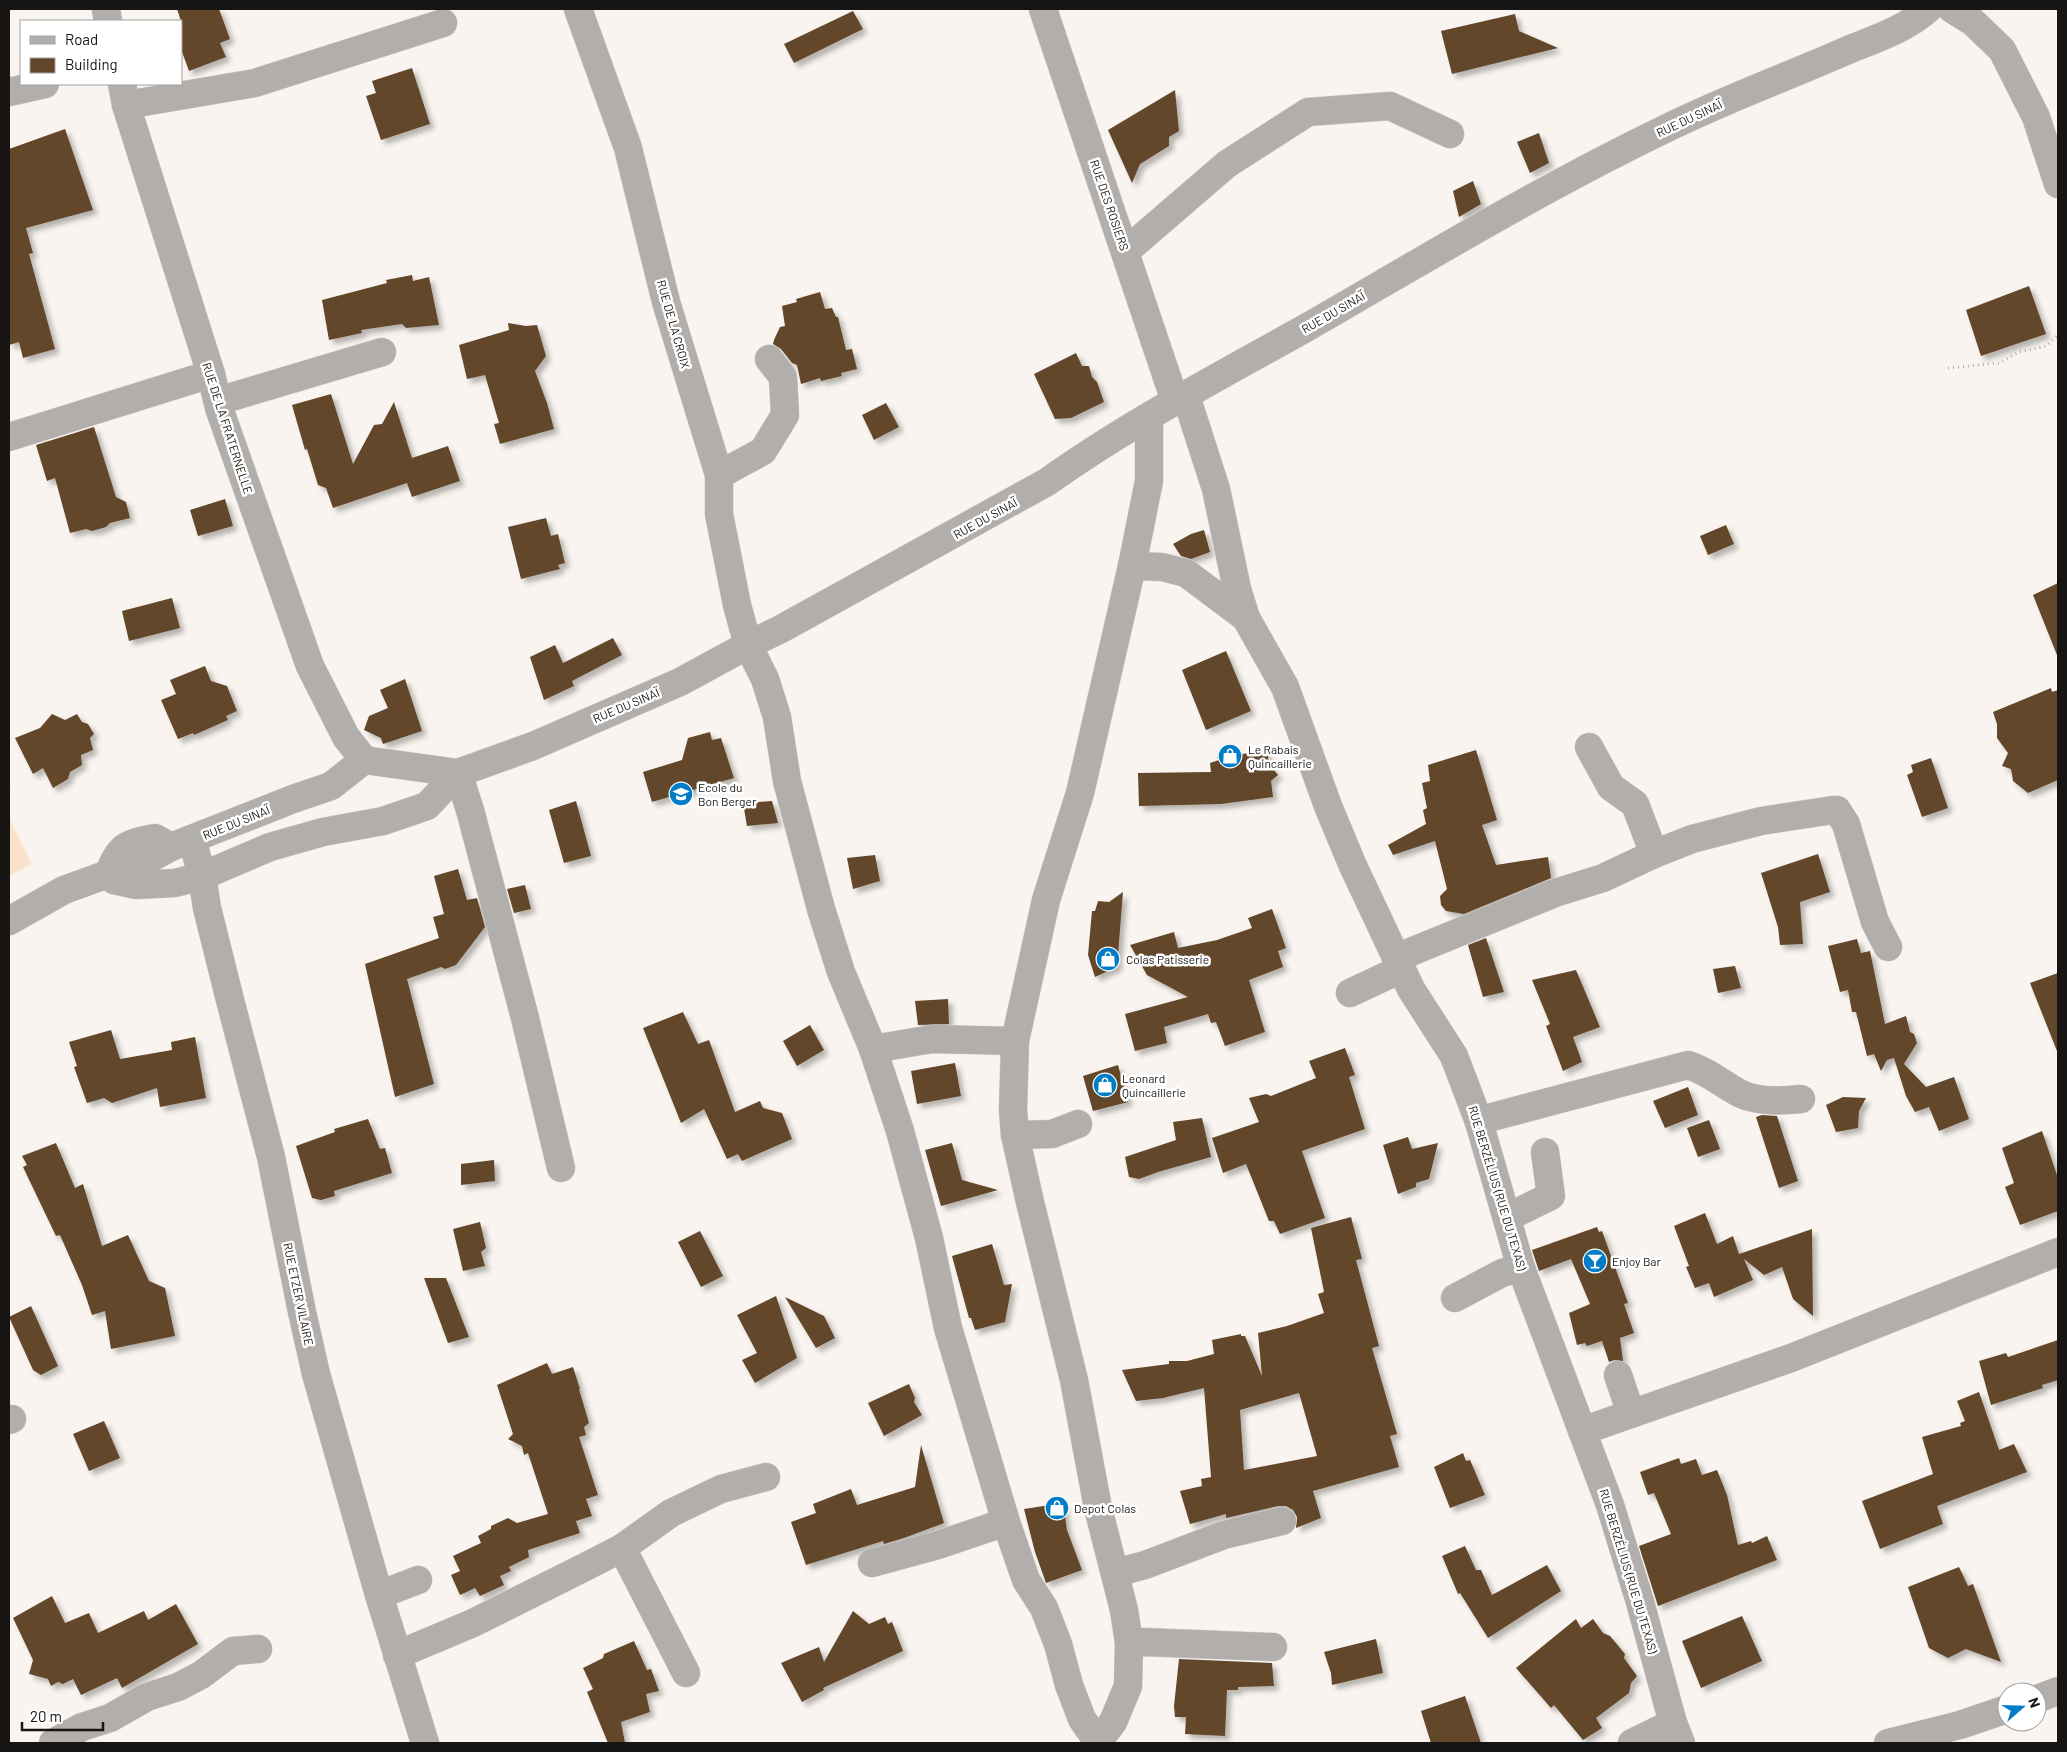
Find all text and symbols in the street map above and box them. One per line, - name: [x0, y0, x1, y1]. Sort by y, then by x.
- legend: [20, 20, 182, 85]
- text: Road: [65, 30, 98, 48]
- text: Building: [65, 55, 118, 73]
- street label: RUE DU SINAÏ: [1654, 96, 1725, 139]
- street label: RUE DES ROSIERS: [1088, 158, 1132, 252]
- street label: RUE DE LA CROIX: [655, 278, 693, 370]
- street label: RUE DU SINAÏ: [1299, 288, 1368, 336]
- street label: RUE DE LA FRATERNELLE: [200, 360, 256, 496]
- street label: RUE DU SINAÏ: [951, 494, 1020, 541]
- street label: RUE DU SINAÏ: [591, 684, 662, 725]
- place label: Le Rabais Quincaillerie: [1248, 742, 1312, 770]
- shop icon: Le Rabais Quincaillerie: [1217, 743, 1243, 769]
- place label: Ecole du Bon Berger: [698, 780, 757, 808]
- school or university icon: Ecole du Bon Berger: [668, 781, 694, 807]
- street label: RUE DU SINAÏ: [200, 802, 272, 842]
- shop icon: Colas Patisserie: [1095, 946, 1121, 972]
- place label: Colas Patisserie: [1126, 952, 1209, 966]
- place label: Leonard Quincaillerie: [1122, 1071, 1186, 1099]
- shop icon: Leonard Quincaillerie: [1092, 1072, 1118, 1098]
- street label: RUE BERZÉLIUS (RUE DU TEXAS): [1466, 1104, 1530, 1273]
- street label: RUE ETZER VILAIRE: [281, 1241, 317, 1347]
- bar icon: Enjoy Bar: [1582, 1248, 1608, 1274]
- place label: Enjoy Bar: [1612, 1254, 1661, 1268]
- street label: RUE BERZÉLIUS (RUE DU TEXAS): [1597, 1487, 1661, 1656]
- shop icon: Depot Colas: [1044, 1495, 1070, 1521]
- place label: Depot Colas: [1074, 1501, 1136, 1515]
- north arrow: [1997, 1682, 2047, 1732]
- text: N: [2025, 1695, 2044, 1710]
- scale bar: [22, 1700, 104, 1732]
- text: 20 m: [30, 1707, 62, 1725]

